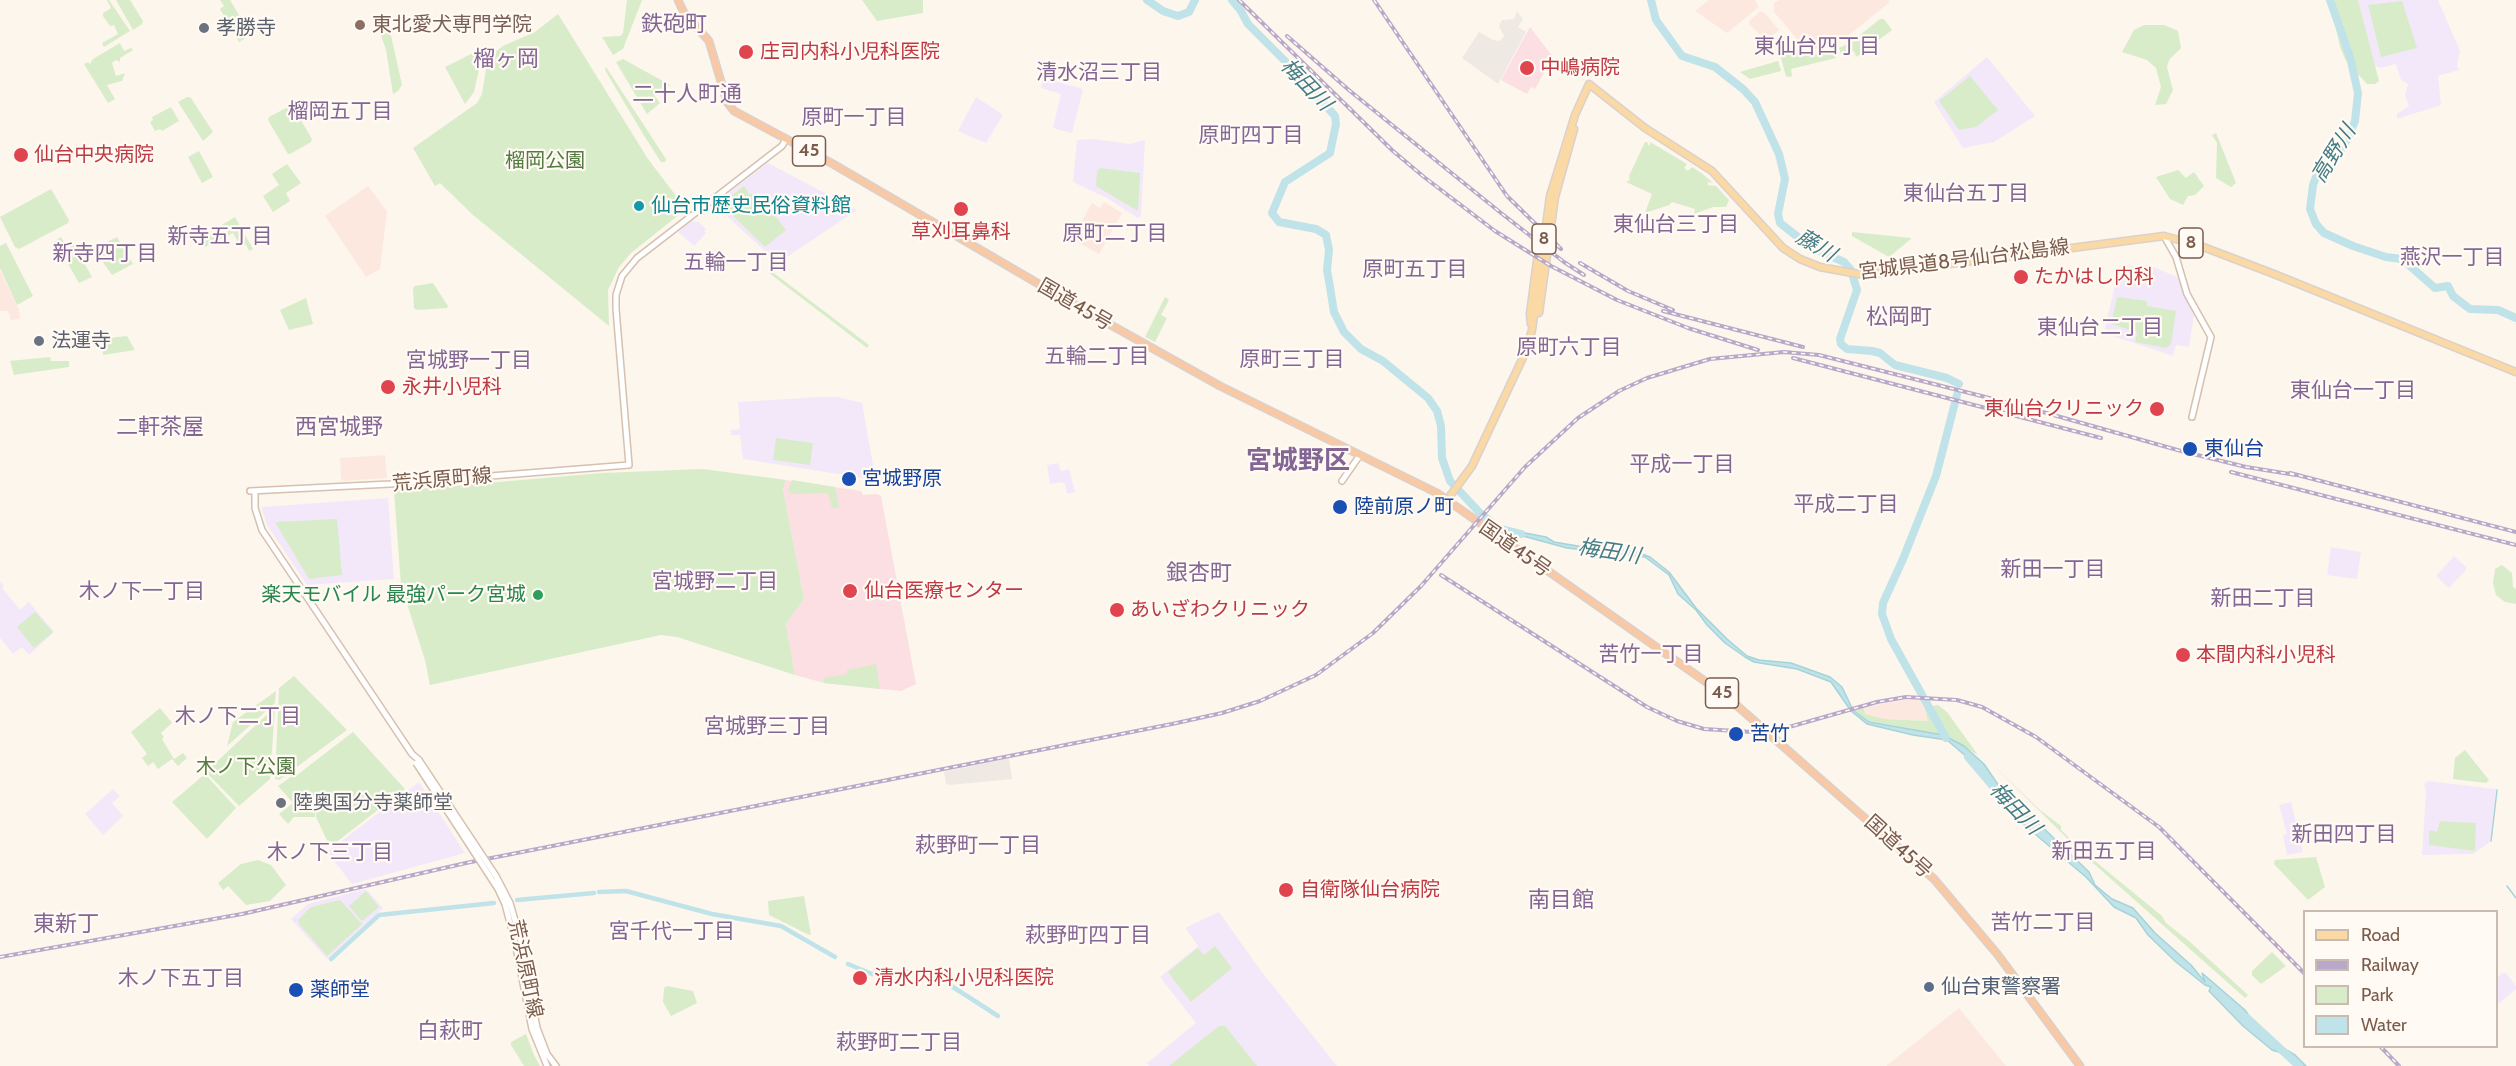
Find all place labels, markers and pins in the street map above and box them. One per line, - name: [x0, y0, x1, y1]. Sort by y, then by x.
- place label: 東北愛犬専門学院: [372, 13, 532, 37]
- place label: 孝勝寺: [216, 16, 276, 40]
- marker: 東北愛犬専門学院: [353, 18, 367, 32]
- marker: 孝勝寺: [197, 21, 211, 35]
- place label: 庄司内科小児科医院: [760, 40, 940, 64]
- marker: 庄司内科小児科医院: [737, 43, 755, 61]
- place label: 中嶋病院: [1540, 56, 1620, 80]
- marker: 中嶋病院: [1518, 59, 1536, 77]
- place label: 仙台中央病院: [34, 143, 154, 167]
- marker: 仙台中央病院: [12, 146, 30, 164]
- place label: 仙台市歴史民俗資料館: [651, 194, 851, 218]
- marker: 仙台市歴史民俗資料館: [632, 199, 646, 213]
- marker: 草刈耳鼻科: [952, 200, 970, 218]
- place label: 草刈耳鼻科: [911, 220, 1011, 244]
- place label: たかはし内科: [2034, 265, 2154, 289]
- marker: たかはし内科: [2012, 268, 2030, 286]
- place label: 法運寺: [51, 329, 111, 353]
- marker: 法運寺: [32, 334, 46, 348]
- place label: 永井小児科: [402, 375, 502, 399]
- marker: 永井小児科: [379, 378, 397, 396]
- place label: 東仙台クリニック: [1984, 397, 2144, 421]
- marker: 東仙台クリニック: [2148, 400, 2166, 418]
- place label: 東仙台: [2204, 437, 2264, 461]
- marker: 東仙台: [2181, 440, 2199, 458]
- place label: 宮城野原: [862, 467, 942, 491]
- marker: 宮城野原: [840, 470, 858, 488]
- place label: 陸前原ノ町: [1354, 495, 1454, 519]
- marker: 陸前原ノ町: [1331, 498, 1349, 516]
- place label: 仙台医療センター: [864, 579, 1024, 603]
- marker: 仙台医療センター: [841, 582, 859, 600]
- place label: 楽天モバイル 最強パーク宮城: [262, 583, 526, 607]
- marker: 楽天モバイル 最強パーク宮城: [531, 588, 545, 602]
- place label: あいざわクリニック: [1130, 598, 1310, 622]
- marker: あいざわクリニック: [1108, 601, 1126, 619]
- place label: 本間内科小児科: [2196, 643, 2336, 667]
- marker: 本間内科小児科: [2174, 646, 2192, 664]
- place label: 苦竹: [1750, 722, 1790, 746]
- marker: 苦竹: [1727, 725, 1745, 743]
- place label: 陸奥国分寺薬師堂: [293, 791, 453, 815]
- marker: 陸奥国分寺薬師堂: [274, 796, 288, 810]
- place label: 自衛隊仙台病院: [1300, 878, 1440, 902]
- marker: 自衛隊仙台病院: [1277, 881, 1295, 899]
- place label: 清水内科小児科医院: [874, 966, 1054, 990]
- marker: 清水内科小児科医院: [851, 969, 869, 987]
- place label: 仙台東警察署: [1941, 975, 2061, 999]
- place label: 薬師堂: [310, 978, 370, 1002]
- marker: 仙台東警察署: [1922, 980, 1936, 994]
- marker: 薬師堂: [287, 981, 305, 999]

